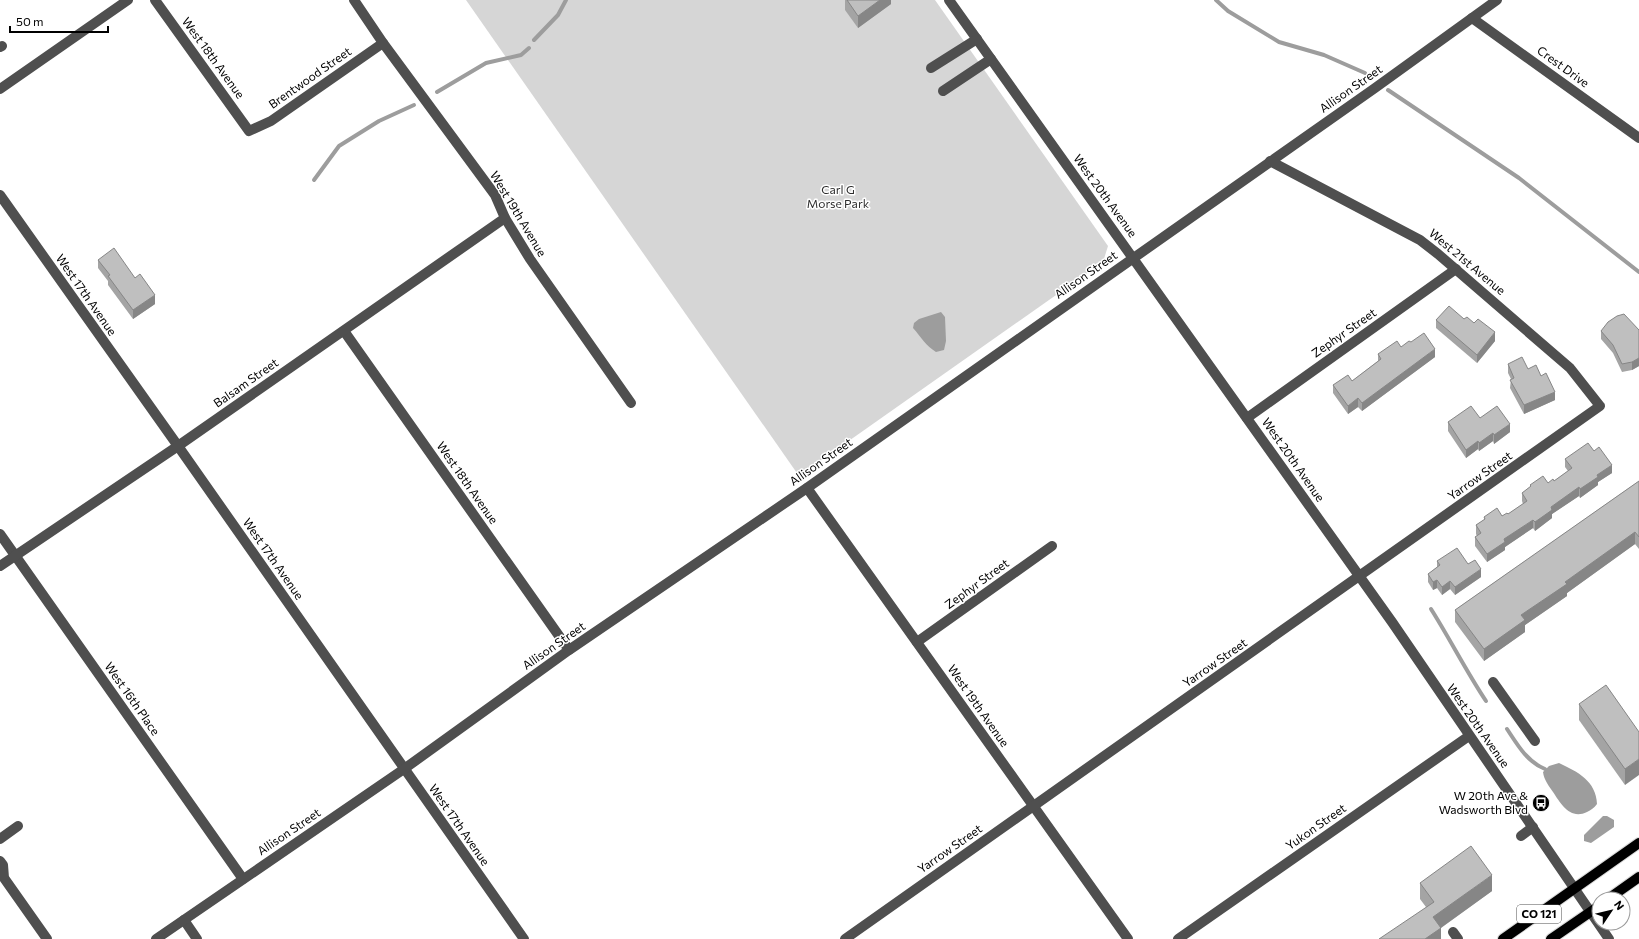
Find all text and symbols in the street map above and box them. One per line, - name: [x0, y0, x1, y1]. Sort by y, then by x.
- scale bar: [10, 8, 108, 34]
- text: 50 m: [16, 14, 44, 28]
- street label: West 18th Avenue: [180, 14, 248, 101]
- street label: Brentwood Street: [266, 43, 353, 111]
- street label: Crest Drive: [1535, 43, 1592, 90]
- street label: Allison Street: [1316, 61, 1384, 115]
- street label: West 20th Avenue: [1071, 151, 1141, 240]
- street label: West 19th Avenue: [488, 168, 550, 259]
- park label: Carl G Morse Park: [807, 182, 870, 210]
- street label: West 21st Avenue: [1427, 225, 1508, 297]
- street label: Allison Street: [1051, 247, 1119, 301]
- street label: West 17th Avenue: [54, 251, 120, 338]
- street label: Zephyr Street: [1309, 305, 1378, 360]
- street label: Balsam Street: [210, 355, 280, 410]
- street label: West 20th Avenue: [1260, 415, 1328, 504]
- street label: Allison Street: [786, 434, 854, 488]
- street label: West 18th Avenue: [434, 439, 501, 526]
- street label: Yarrow Street: [1445, 448, 1514, 502]
- street label: West 17th Avenue: [241, 515, 307, 602]
- street label: Zephyr Street: [942, 555, 1011, 611]
- street label: Allison Street: [519, 618, 587, 672]
- street label: Yarrow Street: [1180, 635, 1249, 689]
- street label: West 16th Place: [102, 659, 163, 738]
- street label: West 19th Avenue: [945, 662, 1012, 749]
- street label: West 20th Avenue: [1445, 681, 1513, 770]
- street label: West 17th Avenue: [427, 781, 493, 868]
- place label: W 20th Ave & Wadsworth Blvd: [1439, 788, 1528, 816]
- bus stop icon: W 20th Ave & Wadsworth Blvd: [1531, 793, 1551, 813]
- street label: Yukon Street: [1283, 800, 1348, 852]
- street label: Allison Street: [254, 805, 323, 857]
- street label: Yarrow Street: [915, 821, 984, 875]
- north arrow: [1591, 891, 1631, 931]
- text: N: [1612, 898, 1627, 912]
- road number: CO 121: [1517, 905, 1561, 923]

